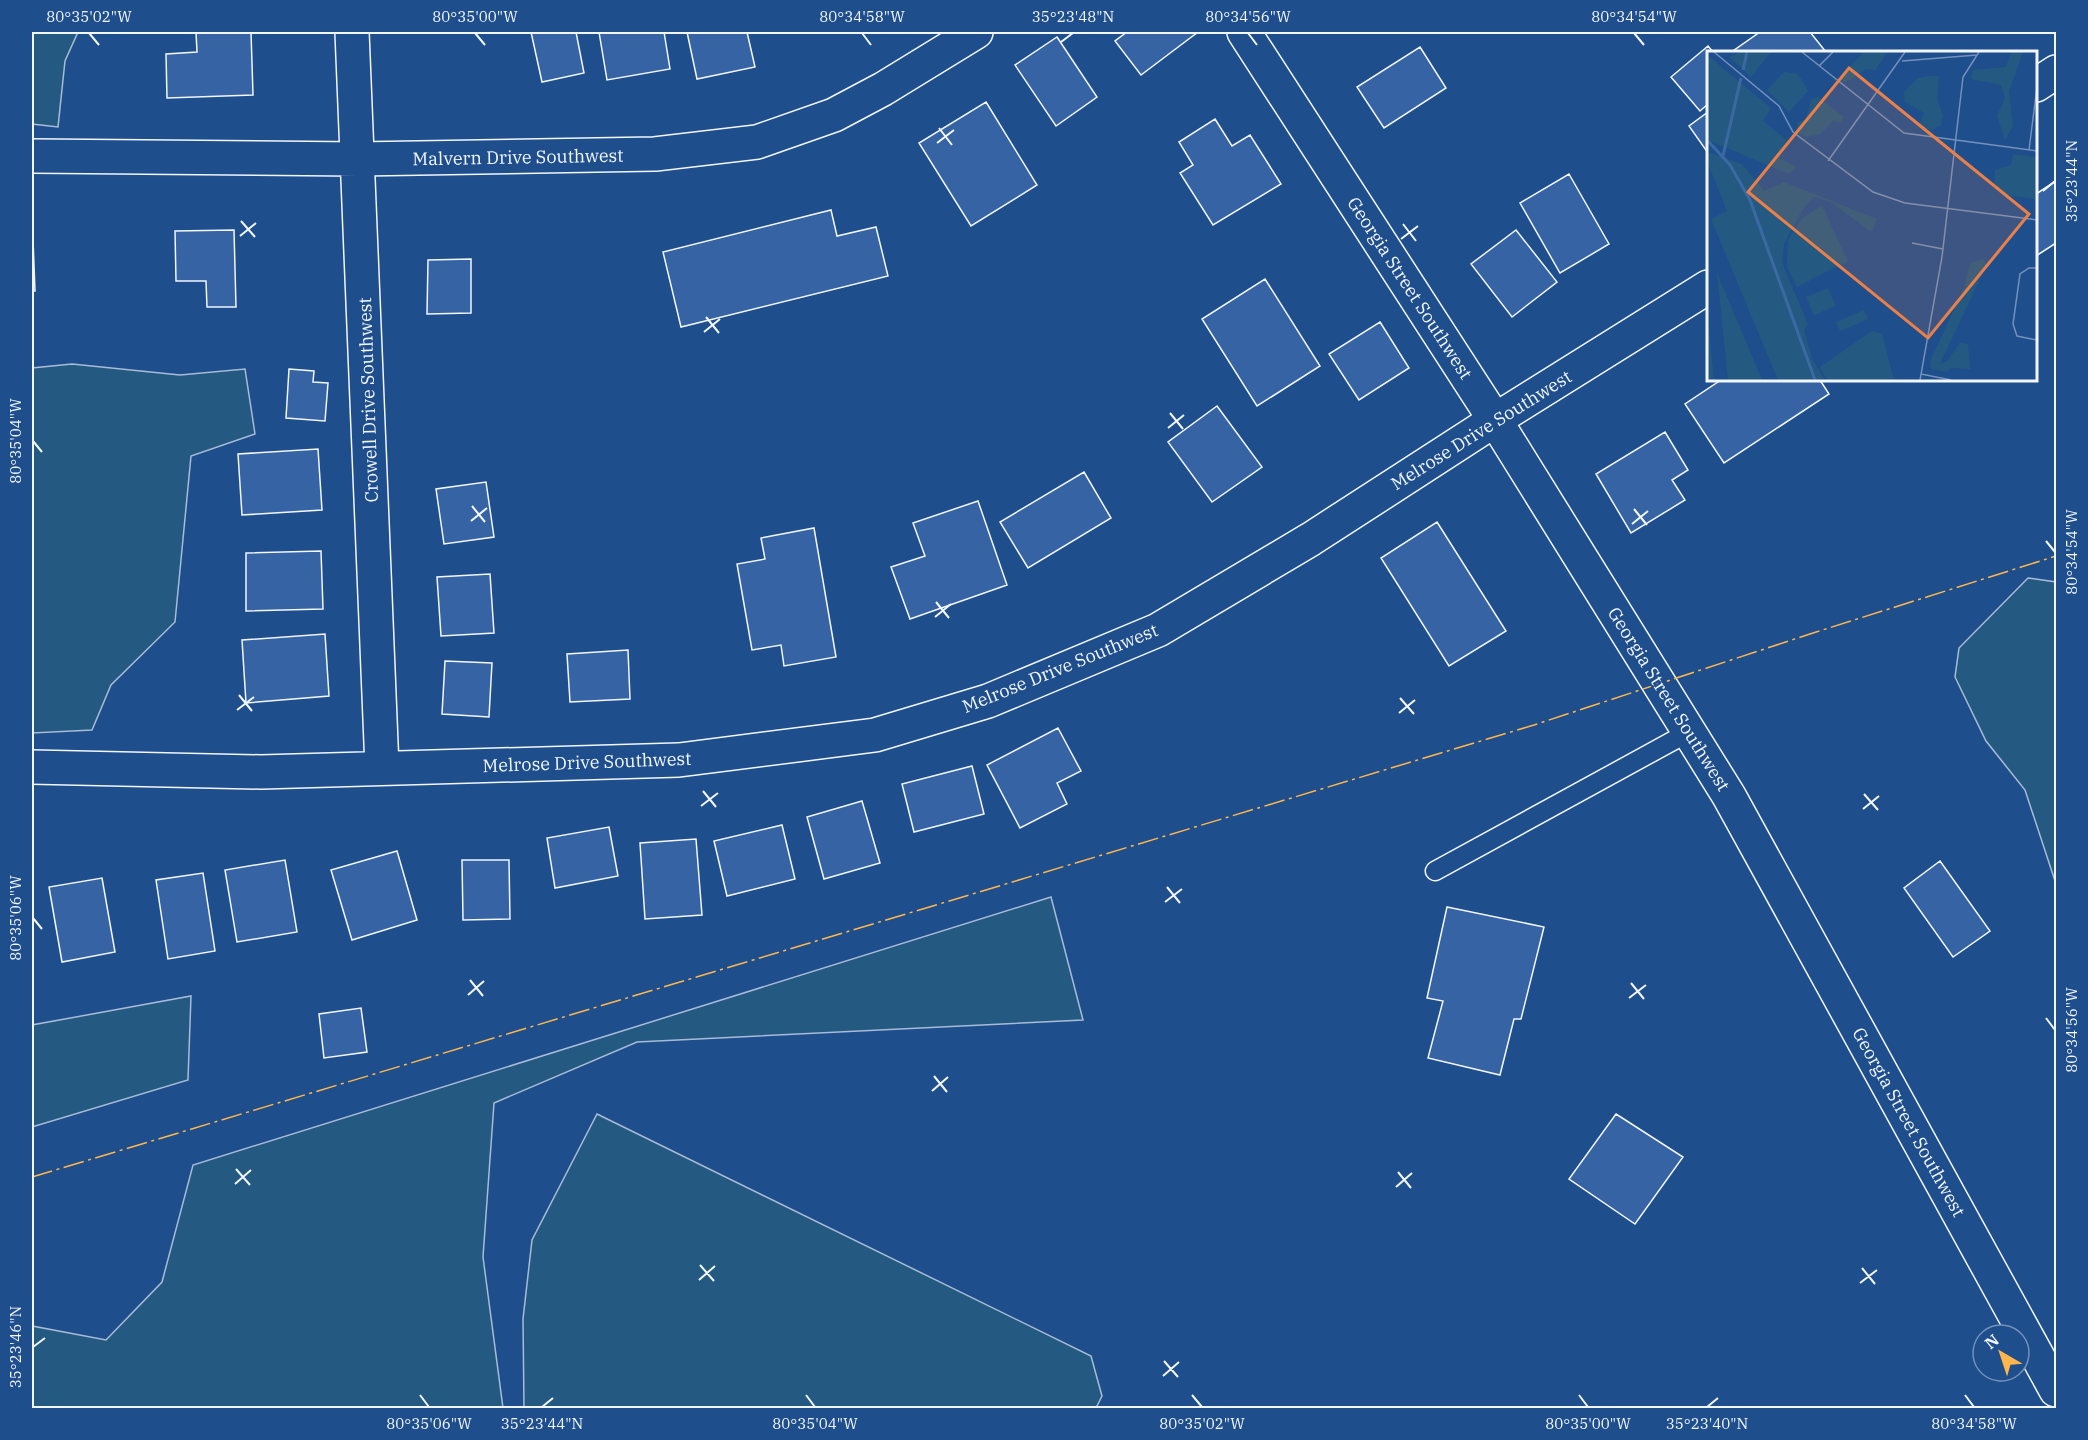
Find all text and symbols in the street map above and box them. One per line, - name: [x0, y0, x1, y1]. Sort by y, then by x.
- text: 80°35'02"W: [46, 7, 132, 26]
- text: 80°35'00"W: [432, 7, 518, 26]
- text: 80°34'58"W: [819, 7, 905, 26]
- text: 35°23'48"N: [1032, 7, 1114, 26]
- text: 80°34'56"W: [1205, 7, 1291, 26]
- text: 80°34'54"W: [1591, 7, 1677, 26]
- inset map: [1707, 51, 2037, 381]
- text: 35°23'44"N: [2062, 140, 2081, 222]
- street label: Malvern Drive Southwest: [412, 144, 624, 170]
- street label: Georgia Street Southwest: [1342, 193, 1478, 383]
- street label: Crowell Drive Southwest: [353, 297, 383, 503]
- street label: Melrose Drive Southwest: [1386, 365, 1576, 495]
- text: 80°35'04"W: [6, 398, 25, 484]
- text: 80°34'54"W: [2062, 509, 2081, 595]
- street label: Georgia Street Southwest: [1603, 603, 1735, 795]
- street label: Melrose Drive Southwest: [959, 618, 1161, 718]
- street label: Melrose Drive Southwest: [482, 747, 692, 777]
- text: 80°35'06"W: [6, 875, 25, 961]
- text: 80°34'56"W: [2062, 987, 2081, 1073]
- street label: Georgia Street Southwest: [1847, 1023, 1971, 1221]
- text: 35°23'46"N: [6, 1306, 25, 1388]
- north arrow: [1971, 1323, 2031, 1383]
- text: N: [1980, 1330, 2003, 1353]
- text: 80°35'06"W: [386, 1414, 472, 1433]
- text: 35°23'44"N: [501, 1414, 583, 1433]
- text: 80°35'04"W: [772, 1414, 858, 1433]
- text: 80°35'02"W: [1159, 1414, 1245, 1433]
- text: 80°35'00"W: [1545, 1414, 1631, 1433]
- text: 35°23'40"N: [1666, 1414, 1748, 1433]
- text: 80°34'58"W: [1931, 1414, 2017, 1433]

